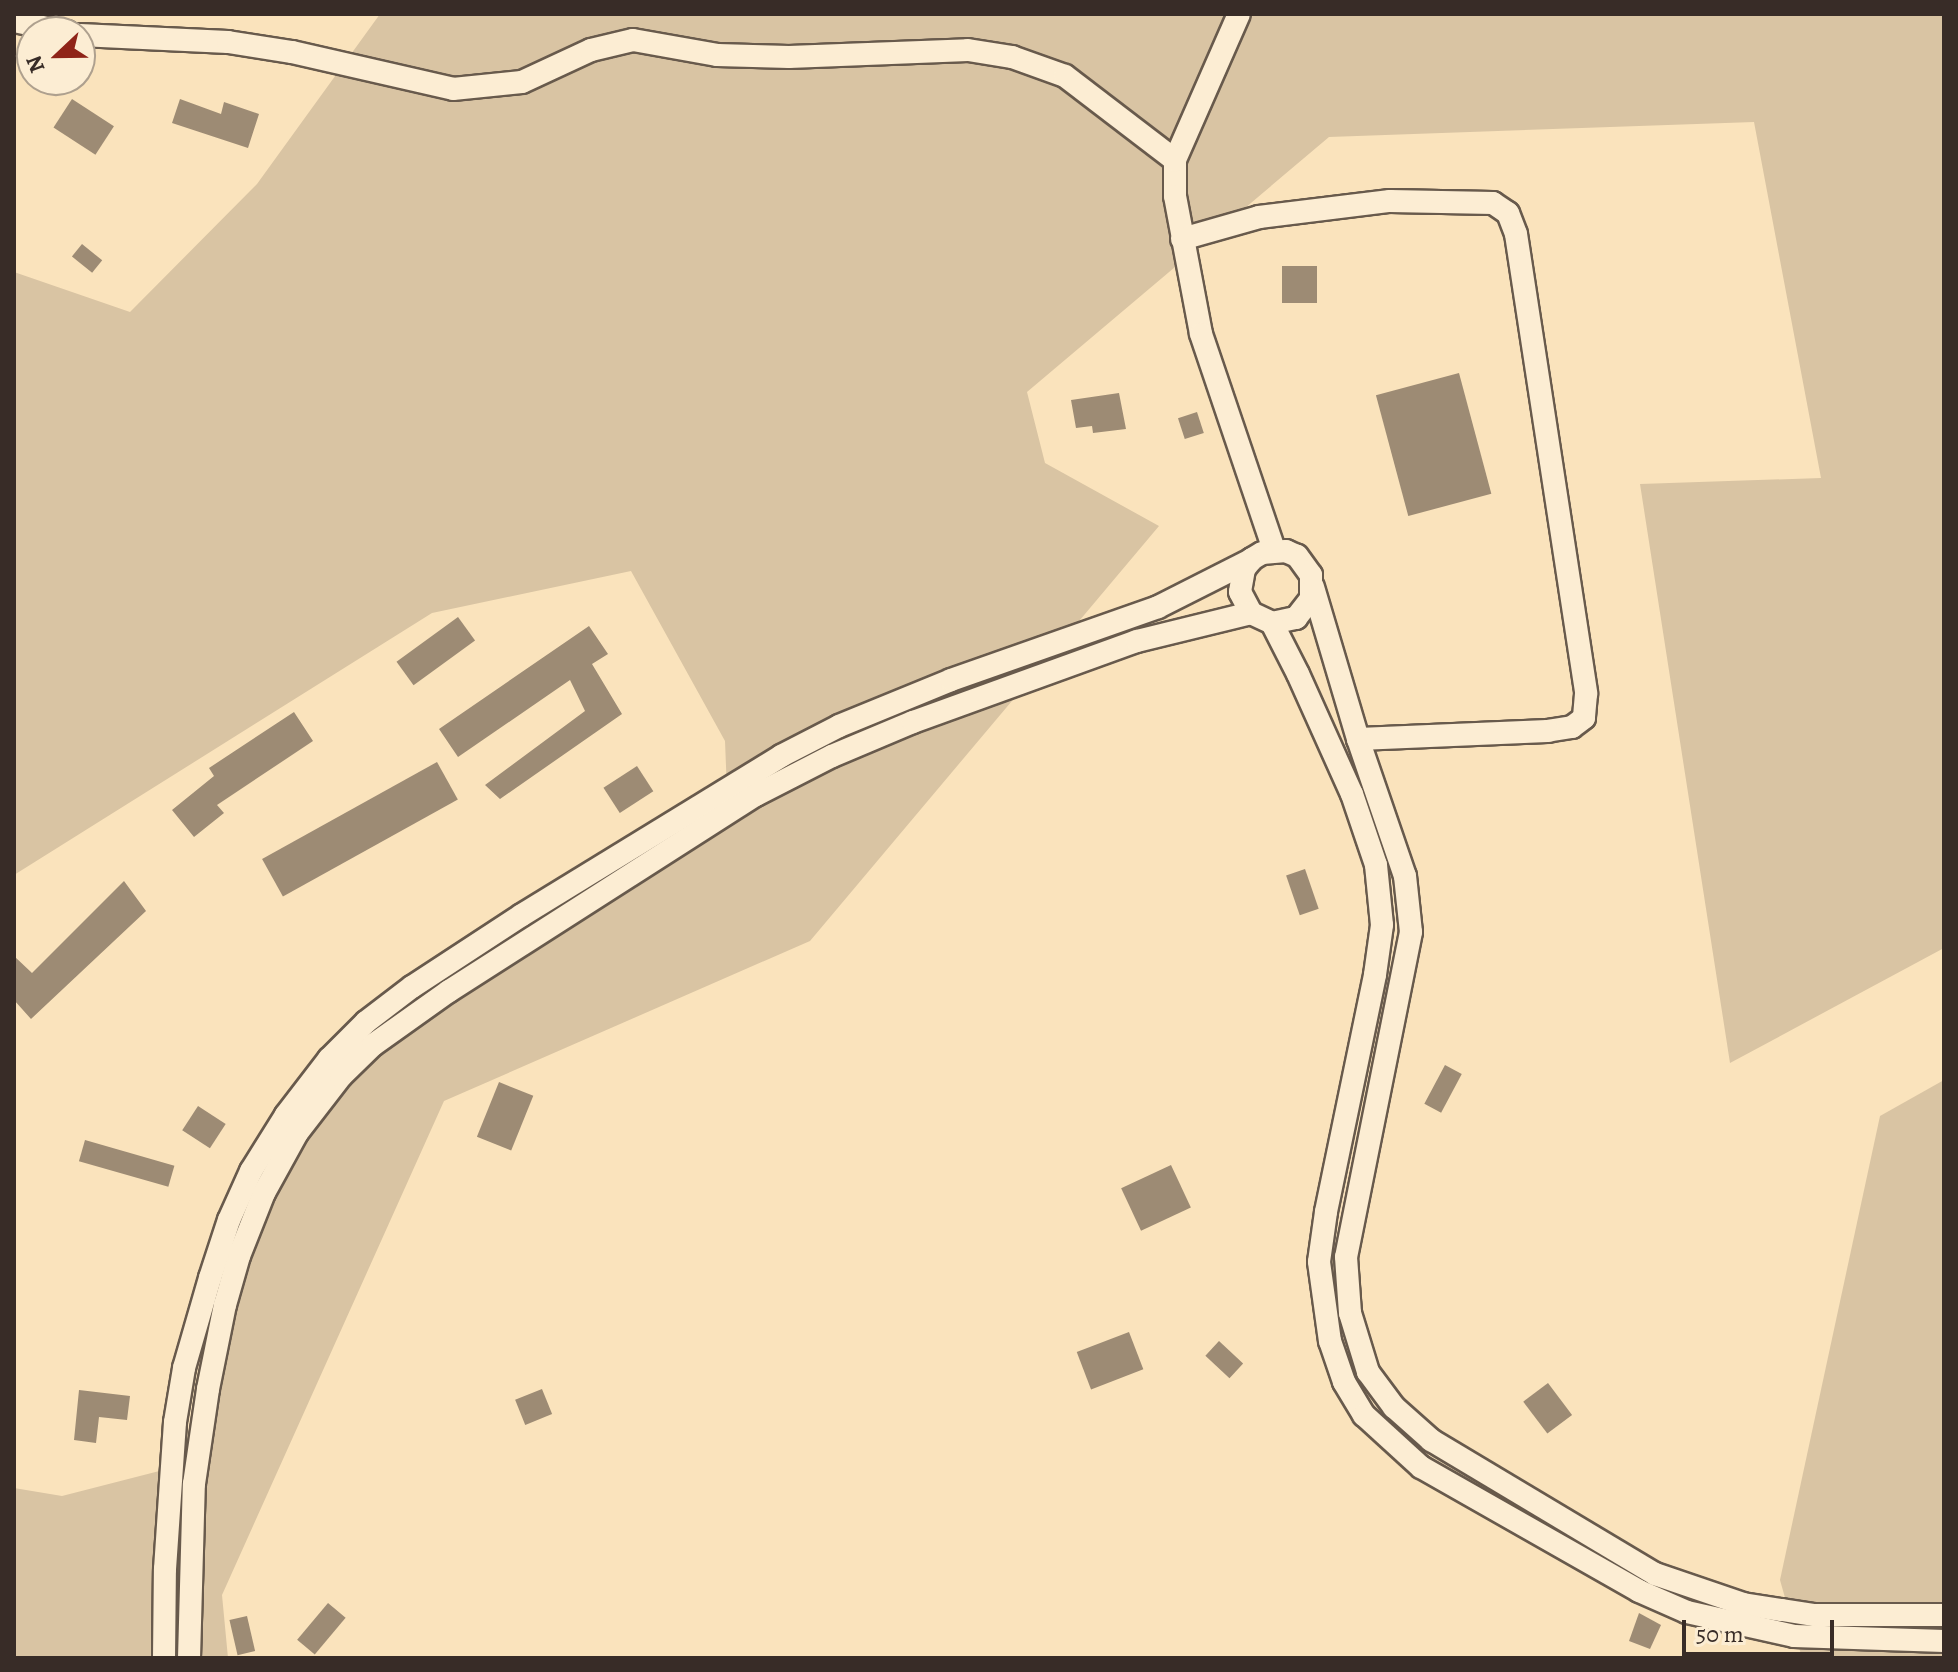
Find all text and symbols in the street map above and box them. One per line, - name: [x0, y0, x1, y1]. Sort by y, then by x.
- north arrow: [16, 16, 96, 96]
- text: N: [19, 51, 53, 77]
- scale bar: [1686, 1604, 1838, 1654]
- text: 50 m: [1696, 1618, 1744, 1650]

